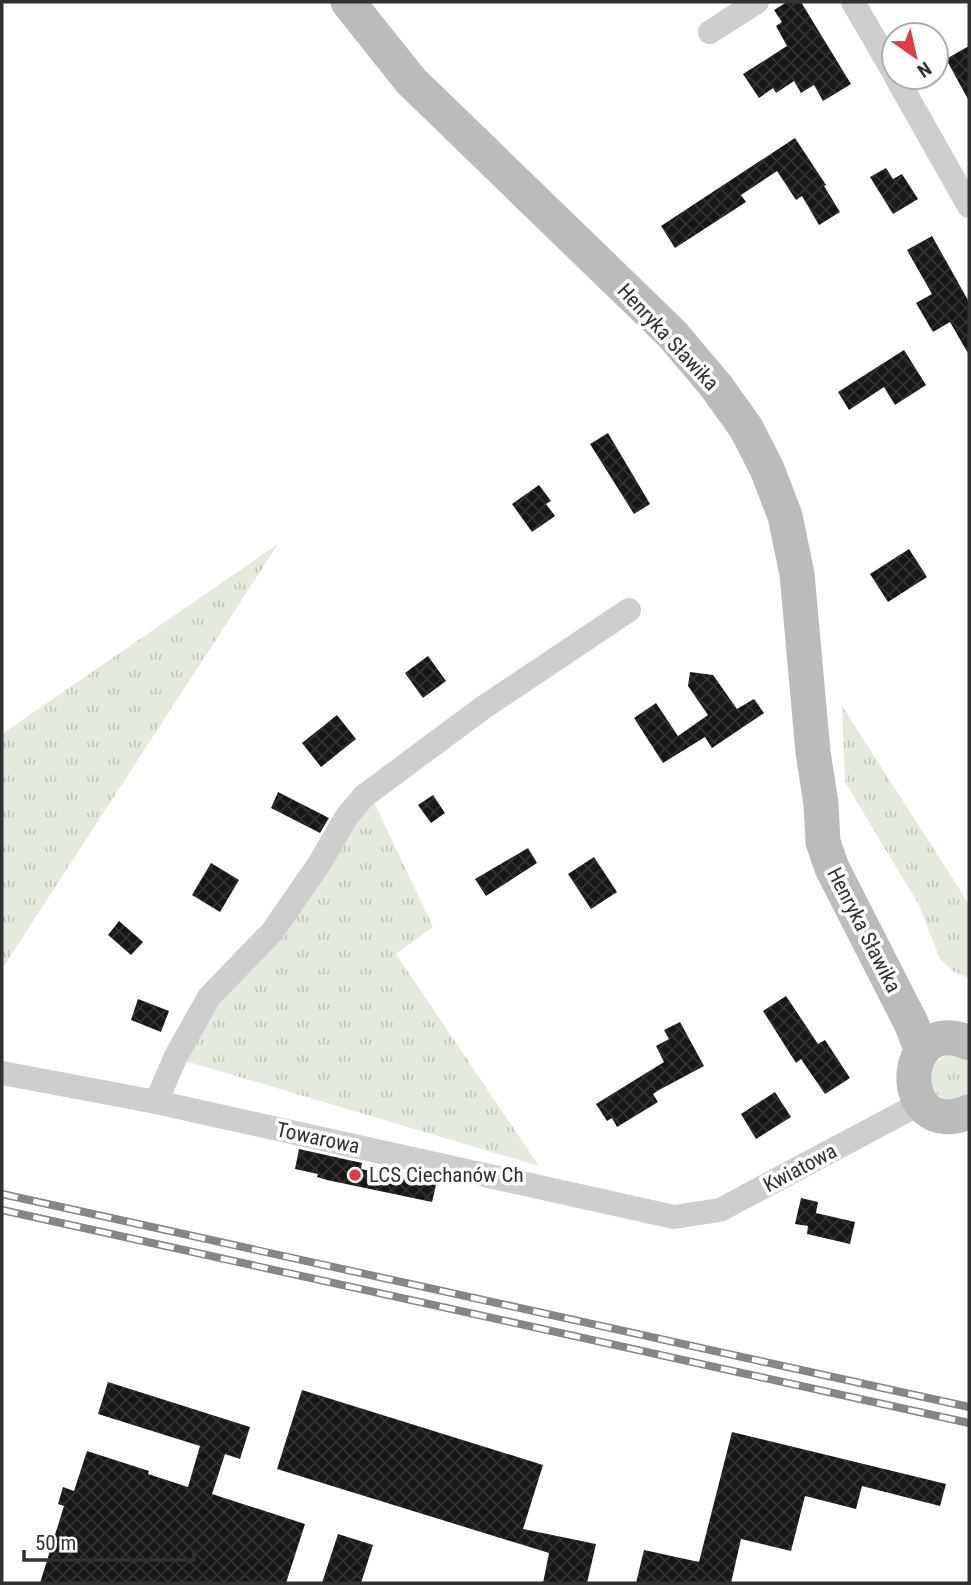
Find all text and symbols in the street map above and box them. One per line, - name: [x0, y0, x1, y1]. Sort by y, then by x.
- north arrow: [880, 21, 950, 91]
- text: N: [913, 57, 935, 82]
- street label: Henryka Sławika: [613, 279, 723, 395]
- street label: Henryka Sławika: [822, 864, 906, 996]
- street label: Towarowa: [274, 1117, 362, 1159]
- street label: Kwiatowa: [759, 1139, 841, 1197]
- place label: LCS Ciechanów Ch: [369, 1163, 524, 1187]
- marker: LCS Ciechanów Ch: [347, 1167, 363, 1183]
- scale bar: [24, 1518, 194, 1562]
- text: 50 m: [35, 1531, 76, 1555]

